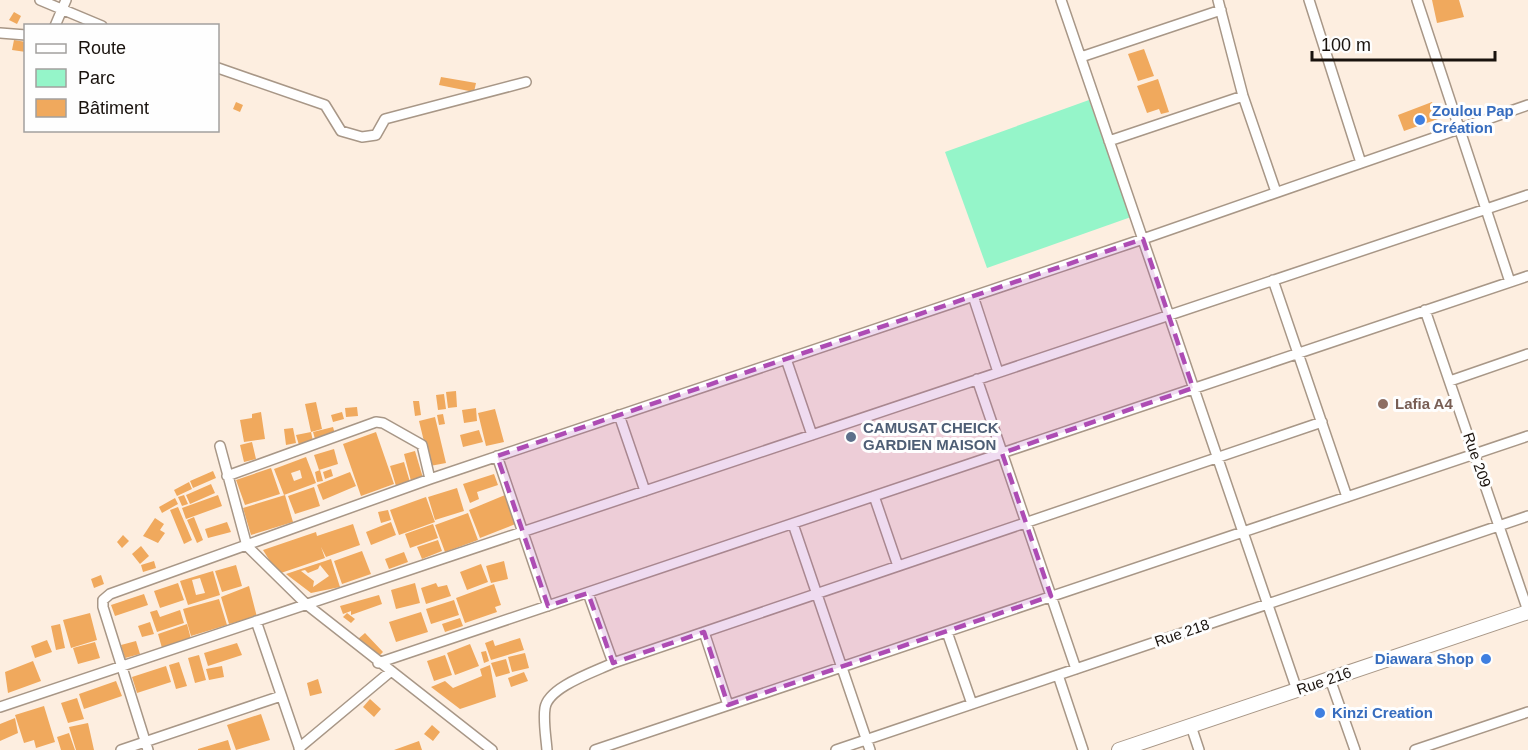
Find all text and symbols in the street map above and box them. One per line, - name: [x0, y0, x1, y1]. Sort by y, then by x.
- legend: [24, 24, 219, 132]
- scale bar: [1312, 24, 1495, 62]
- text: 100 m: [1321, 35, 1371, 55]
- text: Route: [78, 38, 126, 58]
- text: Parc: [78, 68, 115, 88]
- text: Bâtiment: [78, 98, 149, 118]
- place label: Zoulou Pap Création: [1432, 102, 1514, 136]
- marker: Zoulou Pap Création: [1413, 113, 1427, 127]
- place label: Lafia A4: [1395, 395, 1453, 412]
- marker: Lafia A4: [1376, 397, 1390, 411]
- place label: CAMUSAT CHEICK GARDIEN MAISON: [863, 419, 999, 453]
- marker: CAMUSAT CHEICK GARDIEN MAISON: [844, 430, 858, 444]
- street label: Rue 209: [1460, 430, 1495, 489]
- street label: Rue 218: [1152, 615, 1211, 650]
- place label: Diawara Shop: [1375, 650, 1474, 667]
- marker: Diawara Shop: [1479, 652, 1493, 666]
- street label: Rue 216: [1294, 663, 1353, 698]
- place label: Kinzi Creation: [1332, 704, 1433, 721]
- marker: Kinzi Creation: [1313, 706, 1327, 720]

